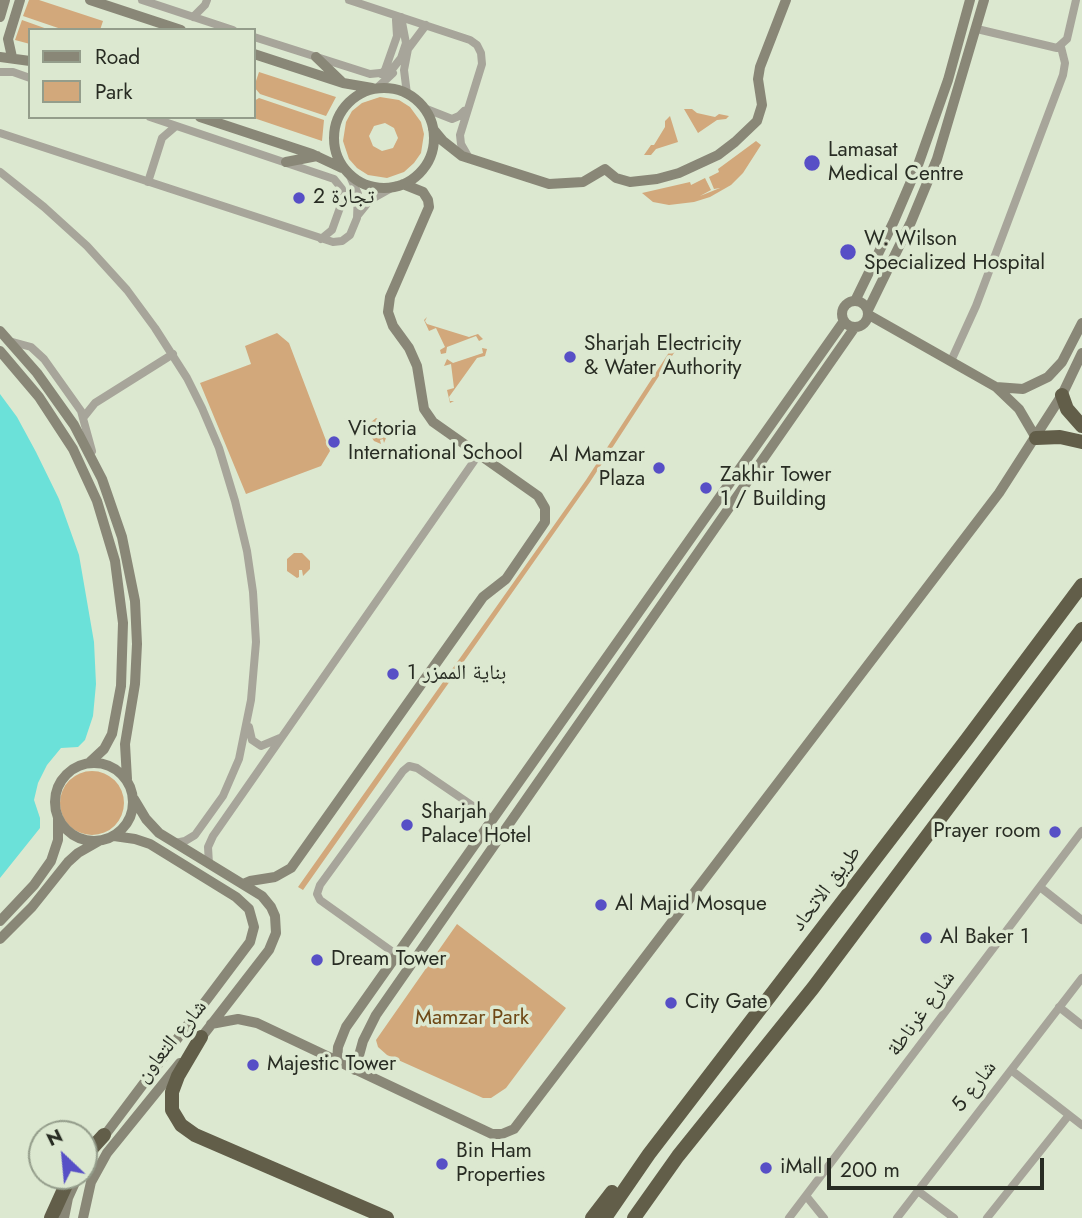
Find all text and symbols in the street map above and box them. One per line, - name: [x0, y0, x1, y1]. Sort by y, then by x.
- legend: [28, 28, 256, 119]
- text: Road: [95, 42, 140, 72]
- text: Park: [95, 77, 132, 107]
- place label: Lamasat Medical Centre: [828, 138, 963, 188]
- marker: Lamasat Medical Centre: [802, 153, 822, 173]
- place label: تجارة 2: [313, 185, 374, 211]
- marker: تجارة 2: [291, 190, 307, 206]
- place label: W. Wilson Specialized Hospital: [864, 227, 1045, 277]
- marker: W. Wilson Specialized Hospital: [838, 242, 858, 262]
- place label: Sharjah Electricity & Water Authority: [584, 332, 742, 382]
- marker: Sharjah Electricity & Water Authority: [562, 349, 578, 365]
- place label: Victoria International School: [348, 417, 523, 467]
- marker: Victoria International School: [326, 434, 342, 450]
- place label: Al Mamzar Plaza: [550, 443, 645, 493]
- marker: Al Mamzar Plaza: [651, 460, 667, 476]
- place label: Zakhir Tower 1 / Building: [720, 463, 832, 513]
- marker: Zakhir Tower 1 / Building: [698, 480, 714, 496]
- place label: بناية الممزر 1: [407, 661, 506, 687]
- marker: بناية الممزر 1: [385, 666, 401, 682]
- place label: Sharjah Palace Hotel: [421, 800, 531, 850]
- marker: Sharjah Palace Hotel: [399, 817, 415, 833]
- place label: Prayer room: [933, 819, 1041, 845]
- marker: Prayer room: [1047, 824, 1063, 840]
- street label: طريق الاتحاد: [787, 841, 867, 937]
- place label: Al Majid Mosque: [615, 892, 767, 918]
- marker: Al Majid Mosque: [593, 897, 609, 913]
- place label: Al Baker 1: [940, 925, 1030, 951]
- marker: Al Baker 1: [918, 930, 934, 946]
- place label: Dream Tower: [331, 947, 447, 973]
- marker: Dream Tower: [309, 952, 325, 968]
- street label: شارع غرناطة: [882, 966, 962, 1062]
- place label: City Gate: [685, 990, 768, 1016]
- street label: شارع التعاون: [131, 995, 213, 1089]
- marker: City Gate: [663, 995, 679, 1011]
- park label: Mamzar Park: [415, 1006, 529, 1032]
- place label: Majestic Tower: [267, 1052, 396, 1078]
- street label: شارع 5: [947, 1056, 1003, 1118]
- marker: Majestic Tower: [245, 1057, 261, 1073]
- north arrow: [28, 1120, 98, 1190]
- text: N: [42, 1122, 67, 1153]
- place label: Bin Ham Properties: [456, 1139, 545, 1189]
- scale bar: [830, 1144, 1047, 1188]
- place label: iMall: [780, 1155, 822, 1181]
- text: 200 m: [840, 1155, 900, 1185]
- marker: Bin Ham Properties: [434, 1156, 450, 1172]
- marker: iMall: [758, 1160, 774, 1176]

